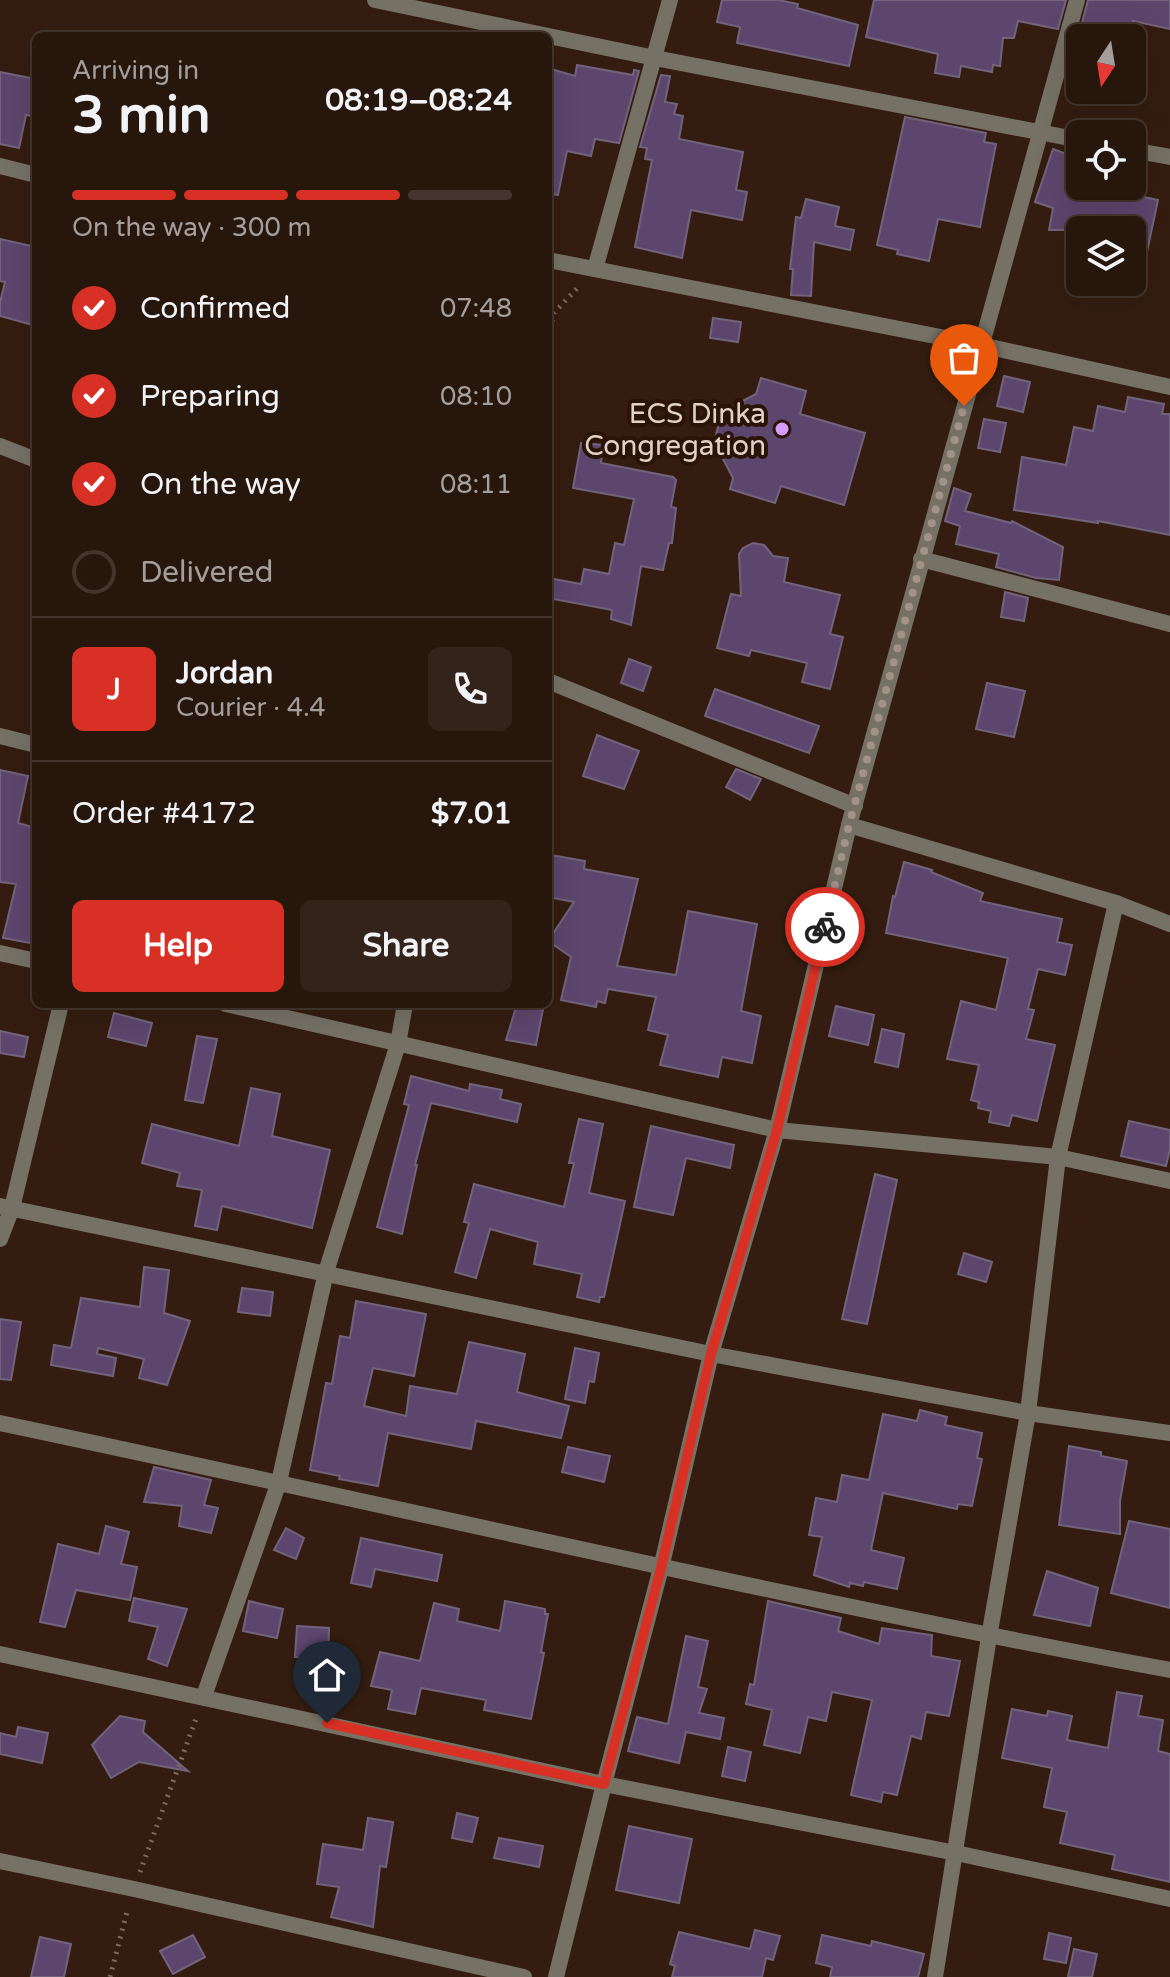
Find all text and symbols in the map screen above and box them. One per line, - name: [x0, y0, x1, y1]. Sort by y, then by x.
- north arrow: [1066, 24, 1146, 104]
- map controls: [1066, 24, 1146, 296]
- text: Arriving in: [72, 55, 199, 86]
- text: 08:19–08:24: [325, 82, 512, 119]
- text: 3 min: [72, 84, 211, 147]
- button: locate: [1066, 120, 1146, 200]
- text: On the way · 300 m: [72, 212, 311, 243]
- button: layers: [1066, 216, 1146, 296]
- icon: check: [72, 286, 116, 330]
- text: Confirmed: [140, 290, 291, 327]
- text: 07:48: [440, 293, 512, 324]
- pin: [930, 324, 998, 406]
- icon: bag: [942, 336, 986, 380]
- icon: check: [72, 374, 116, 418]
- text: Preparing: [140, 378, 280, 415]
- text: 08:10: [440, 381, 512, 412]
- place label: ECS Dinka Congregation: [584, 397, 766, 463]
- marker: ECS Dinka Congregation: [773, 420, 791, 438]
- icon: check: [72, 462, 116, 506]
- text: On the way: [140, 466, 301, 503]
- text: 08:11: [440, 469, 512, 500]
- text: Delivered: [140, 554, 274, 591]
- button: phone: [428, 647, 512, 731]
- text: Jordan: [176, 655, 273, 692]
- text: J: [107, 671, 121, 708]
- text: Courier · 4.4: [176, 692, 326, 723]
- text: Order #4172: [72, 795, 256, 832]
- text: $7.01: [431, 795, 512, 832]
- courier: [785, 887, 865, 967]
- button: Help: [72, 900, 284, 992]
- button: Share: [300, 900, 512, 992]
- icon: bike: [803, 905, 847, 949]
- pin: [293, 1641, 361, 1723]
- icon: home: [305, 1653, 349, 1697]

